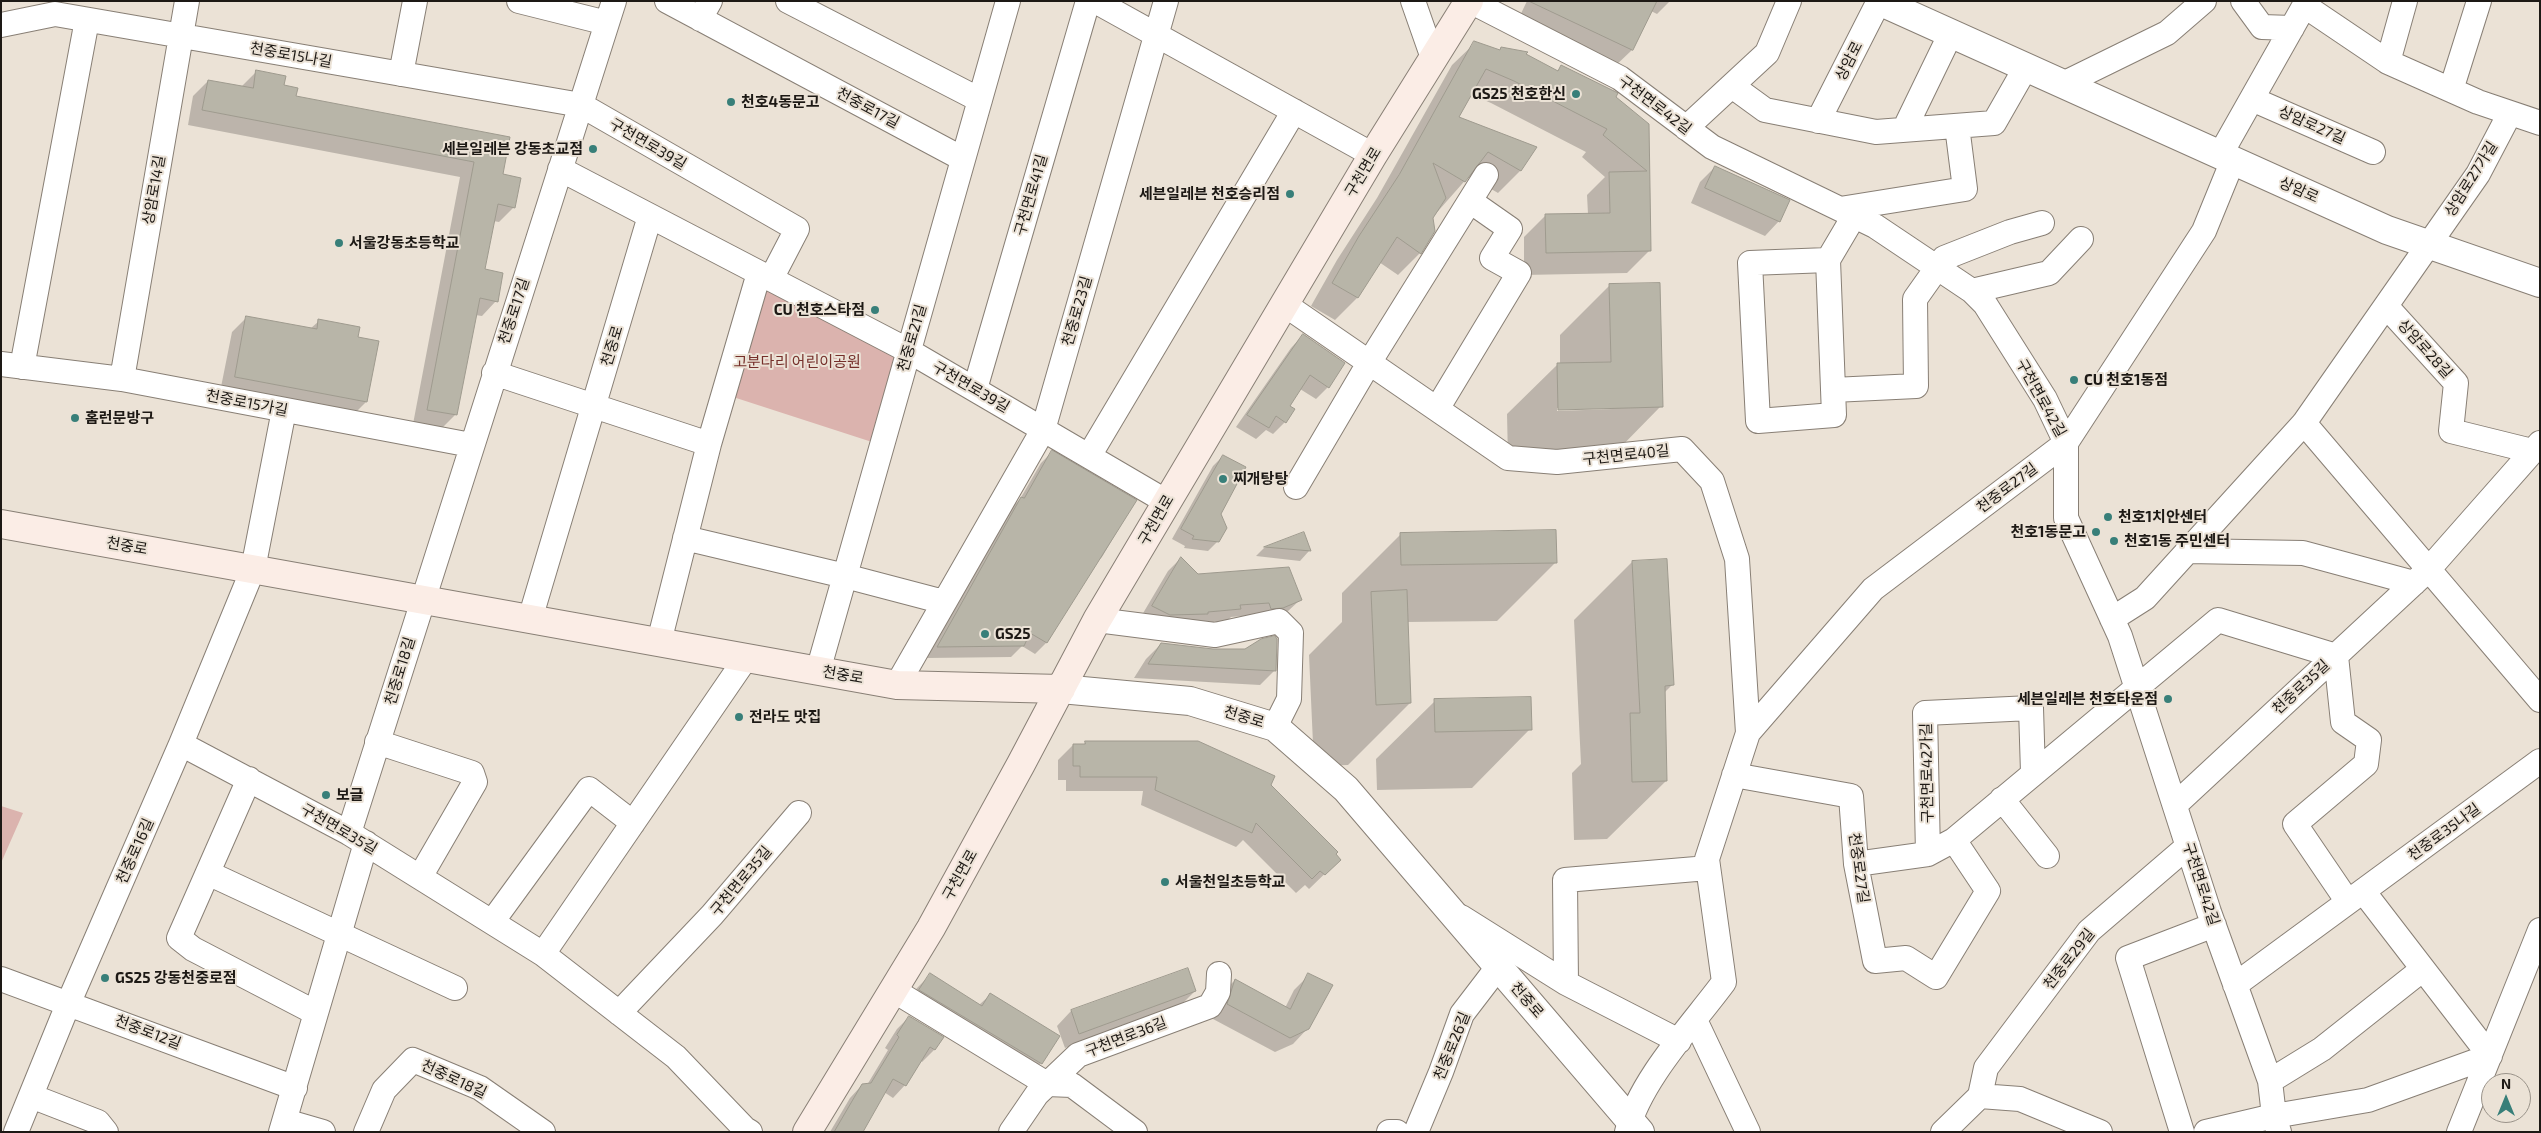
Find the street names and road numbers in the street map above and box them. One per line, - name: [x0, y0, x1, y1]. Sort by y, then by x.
- street label: 상암로: [1832, 38, 1866, 84]
- street label: 천중로15나길: [249, 39, 333, 71]
- street label: 구천면로42길: [1615, 72, 1695, 138]
- street label: 천중로17길: [833, 84, 903, 132]
- street label: 상암로27길: [2276, 102, 2348, 148]
- street label: 구천면로39길: [606, 115, 690, 173]
- street label: 상암로27가길: [2441, 138, 2501, 220]
- street label: 구천면로: [1341, 144, 1385, 200]
- street label: 구천면로41길: [1011, 152, 1051, 238]
- street label: 상암로14길: [139, 154, 169, 226]
- street label: 상암로: [2276, 173, 2322, 207]
- street label: 천중로23길: [1058, 274, 1096, 348]
- street label: 천중로17길: [495, 275, 533, 347]
- street label: 천중로21길: [894, 302, 930, 374]
- street label: 상암로28길: [2394, 316, 2456, 382]
- street label: 천중로: [597, 324, 627, 368]
- street label: 구천면로42길: [2012, 356, 2070, 440]
- street label: 구천면로39길: [929, 358, 1013, 416]
- street label: 천중로15가길: [205, 386, 289, 420]
- street label: 구천면로40길: [1582, 441, 1670, 469]
- street label: 천중로27길: [1973, 459, 2041, 517]
- street label: 구천면로: [1134, 492, 1178, 548]
- street label: 천중로: [105, 534, 149, 558]
- street label: 천중로18길: [381, 635, 419, 707]
- street label: 천중로35길: [2269, 656, 2333, 718]
- street label: 천중로: [821, 663, 865, 687]
- street label: 천중로: [1222, 702, 1266, 732]
- street label: 구천면로42가길: [1917, 723, 1937, 823]
- street label: 구천면로35길: [298, 800, 380, 858]
- street label: 천중로35나길: [2404, 800, 2484, 864]
- street label: 천중로16길: [113, 815, 157, 887]
- street label: 천중로27길: [1845, 831, 1873, 905]
- street label: 구천면로42길: [2179, 840, 2223, 928]
- street label: 구천면로35길: [707, 843, 775, 919]
- street label: 구천면로: [939, 846, 981, 904]
- street label: 천중로29길: [2040, 925, 2098, 993]
- street label: 천중로: [1507, 978, 1547, 1022]
- street label: 천중로26길: [1430, 1009, 1474, 1083]
- street label: 천중로12길: [112, 1011, 184, 1053]
- street label: 구천면로36길: [1083, 1013, 1169, 1061]
- street label: 천중로18길: [418, 1056, 490, 1102]

